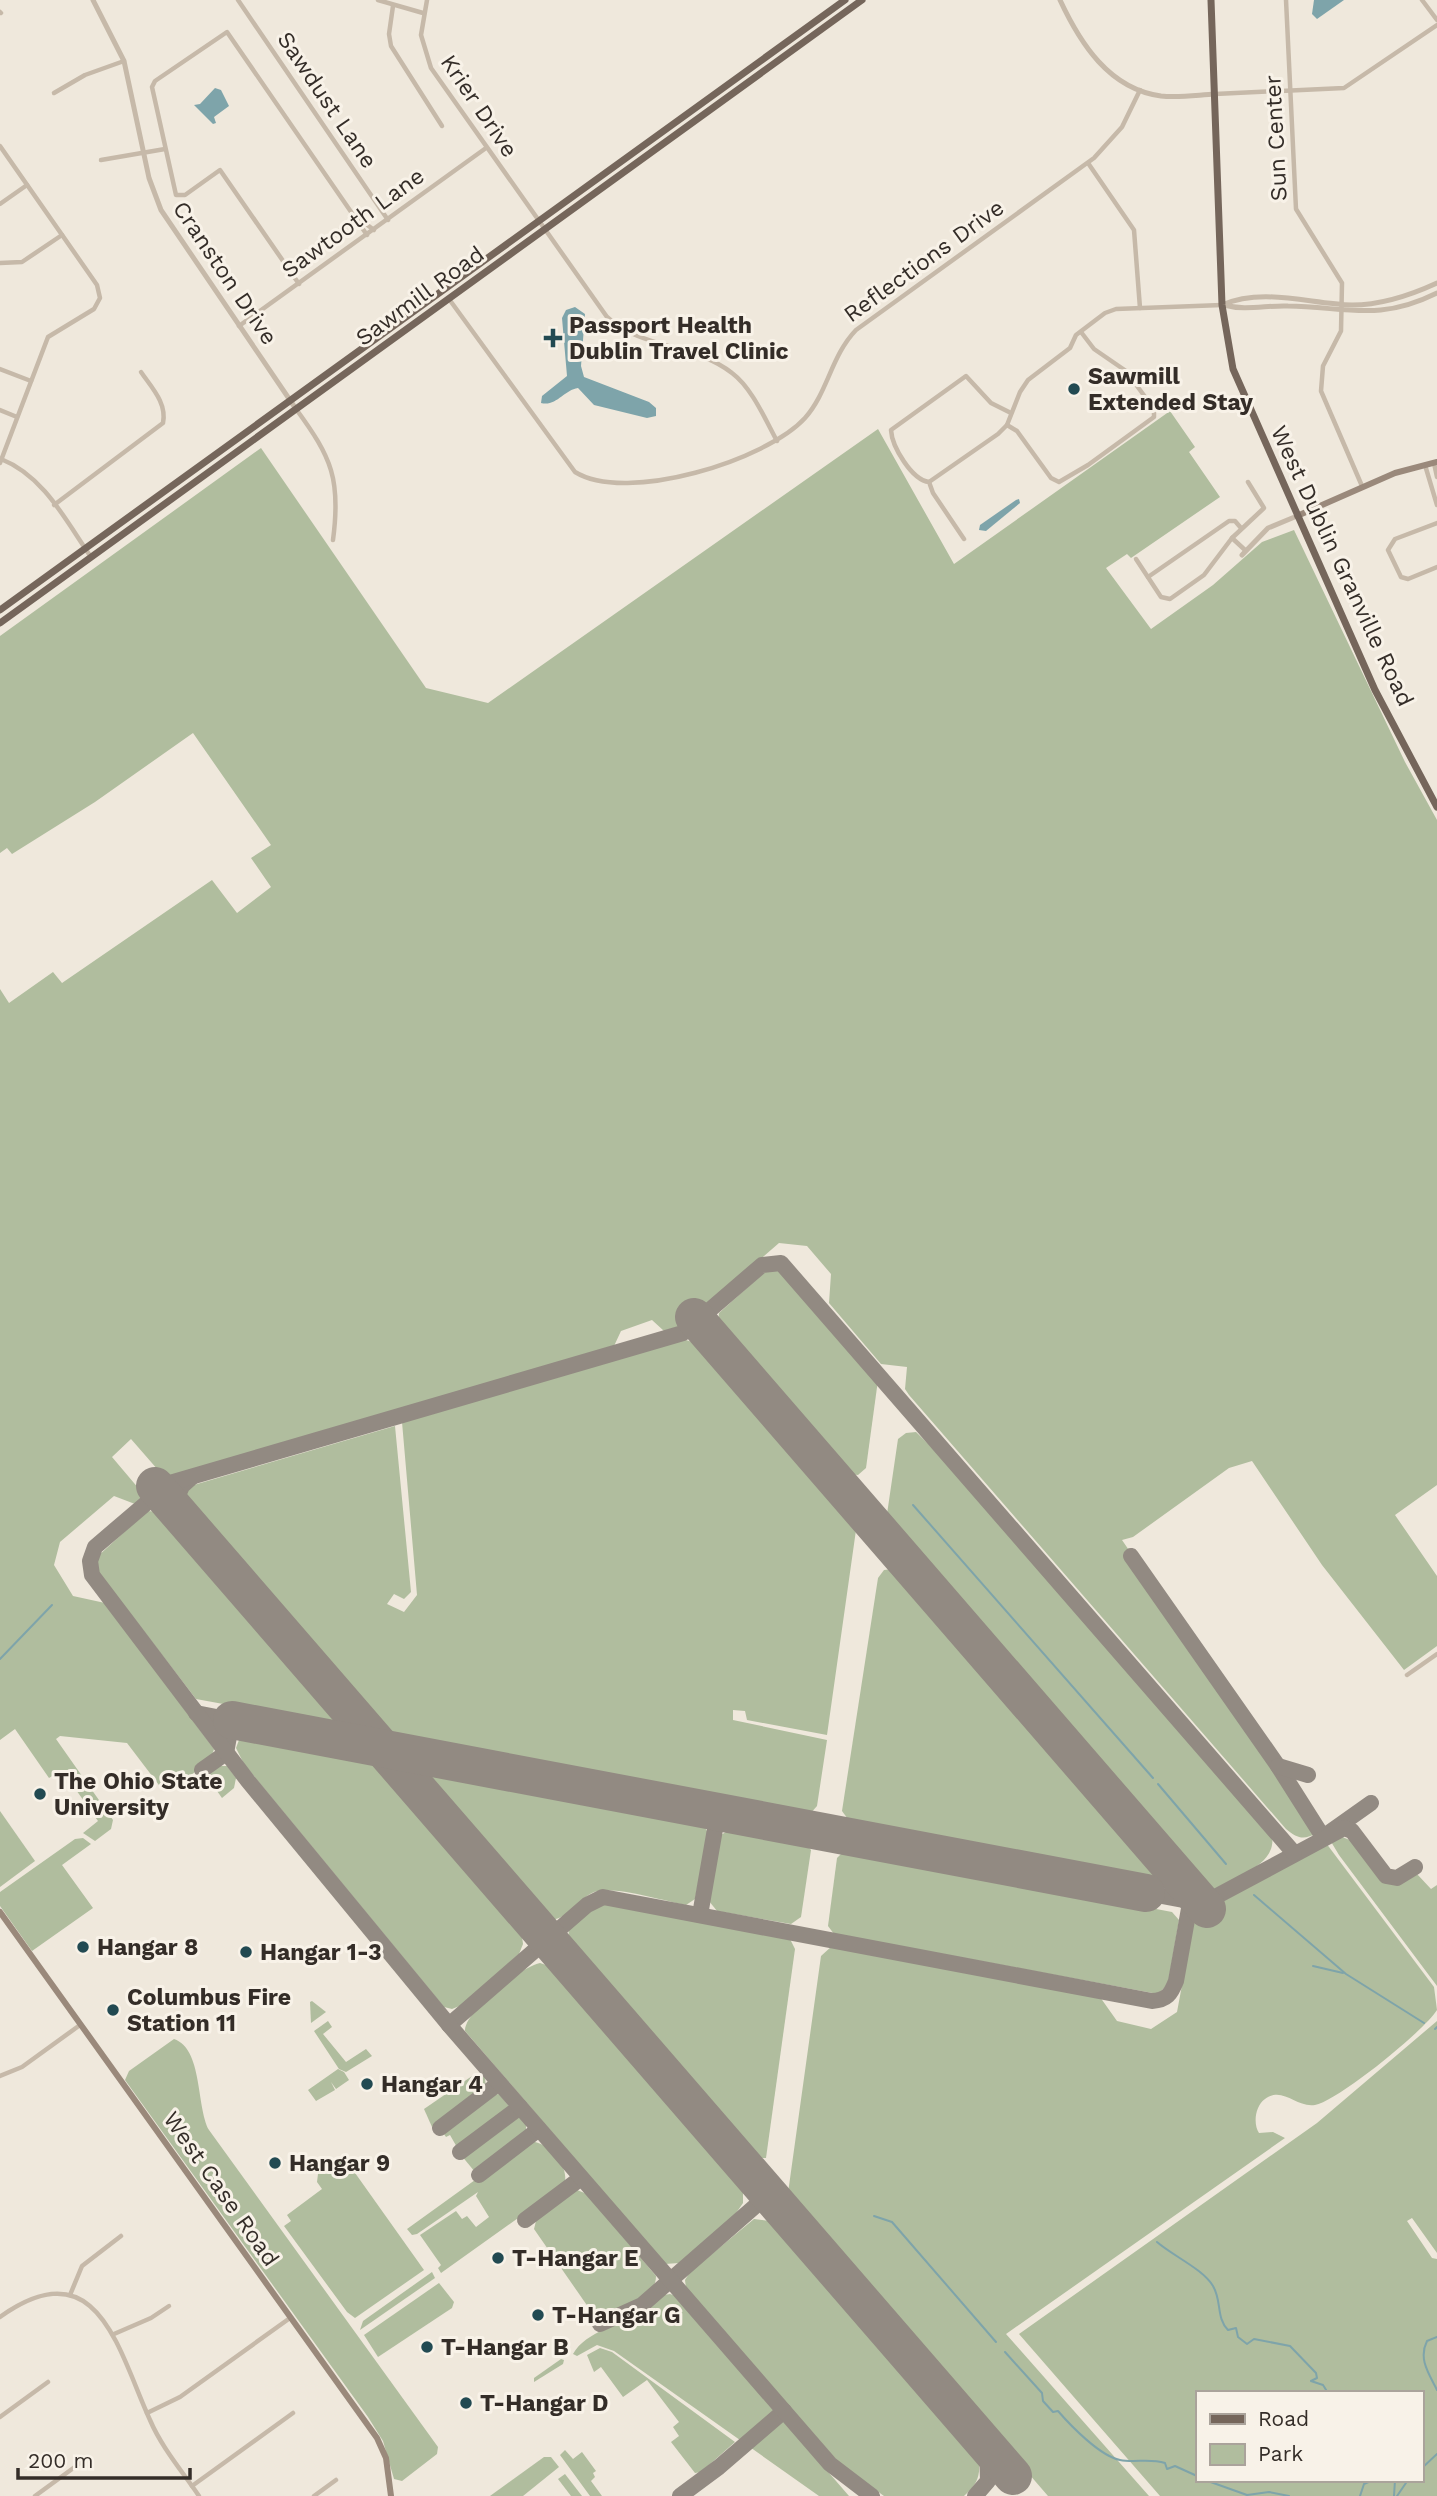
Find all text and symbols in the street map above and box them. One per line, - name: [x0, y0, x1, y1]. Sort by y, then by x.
- street label: Sawdust Lane: [271, 27, 383, 173]
- street label: Krier Drive: [435, 50, 523, 162]
- street label: Sun Center: [1259, 74, 1293, 202]
- street label: Sawtooth Lane: [276, 162, 430, 284]
- street label: Reflections Drive: [839, 194, 1009, 328]
- street label: Cranston Drive: [167, 196, 283, 350]
- street label: Sawmill Road: [351, 240, 489, 352]
- place label: Passport Health Dublin Travel Clinic: [569, 312, 789, 365]
- marker: Passport Health Dublin Travel Clinic: [543, 328, 563, 348]
- place label: Sawmill Extended Stay: [1088, 363, 1253, 416]
- marker: Sawmill Extended Stay: [1066, 381, 1082, 397]
- street label: West Dublin Granville Road: [1265, 421, 1419, 711]
- place label: The Ohio State University: [54, 1768, 223, 1821]
- marker: The Ohio State University: [32, 1786, 48, 1802]
- place label: Hangar 8: [97, 1934, 198, 1961]
- marker: Hangar 8: [75, 1939, 91, 1955]
- place label: Hangar 1-3: [260, 1939, 382, 1966]
- marker: Hangar 1-3: [238, 1944, 254, 1960]
- place label: Columbus Fire Station 11: [127, 1984, 291, 2037]
- marker: Columbus Fire Station 11: [105, 2002, 121, 2018]
- place label: Hangar 4: [381, 2071, 483, 2098]
- marker: Hangar 4: [359, 2076, 375, 2092]
- street label: West Case Road: [158, 2107, 284, 2271]
- place label: Hangar 9: [289, 2150, 390, 2177]
- marker: Hangar 9: [267, 2155, 283, 2171]
- place label: T-Hangar E: [512, 2245, 639, 2272]
- marker: T-Hangar E: [490, 2250, 506, 2266]
- place label: T-Hangar G: [552, 2302, 681, 2329]
- marker: T-Hangar G: [530, 2307, 546, 2323]
- place label: T-Hangar B: [441, 2334, 569, 2361]
- marker: T-Hangar B: [419, 2339, 435, 2355]
- place label: T-Hangar D: [480, 2390, 609, 2417]
- legend: [1196, 2391, 1423, 2482]
- marker: T-Hangar D: [458, 2395, 474, 2411]
- text: Road: [1258, 2406, 1309, 2431]
- scale bar: [18, 2436, 189, 2480]
- text: Park: [1258, 2441, 1303, 2466]
- text: 200 m: [28, 2448, 94, 2473]

